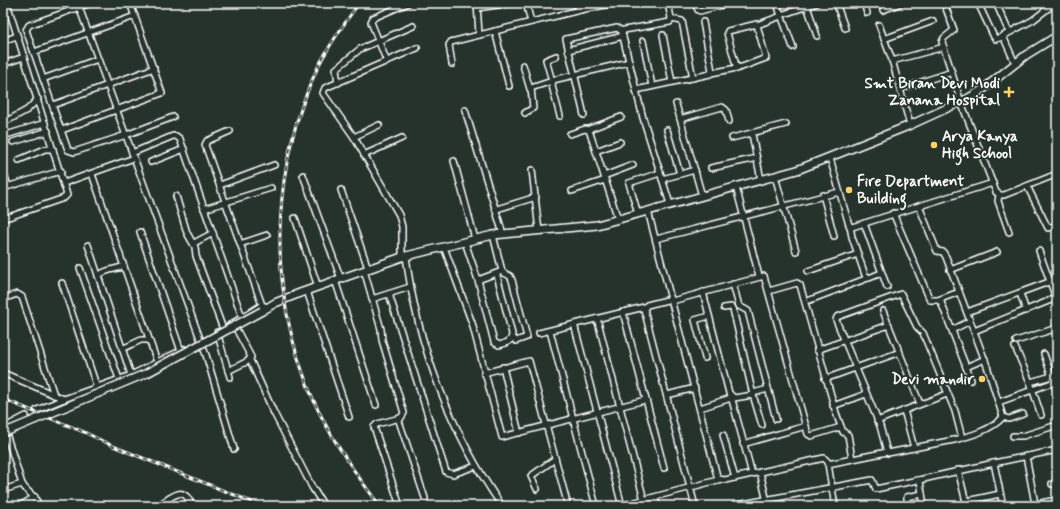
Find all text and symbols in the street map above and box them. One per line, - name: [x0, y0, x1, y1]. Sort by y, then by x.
- place label: Smt Biran Devi Modi Zanana Hospital: [864, 74, 1001, 111]
- marker: Smt Biran Devi Modi Zanana Hospital: [1003, 86, 1015, 98]
- place label: Arya Kanya High School: [942, 127, 1018, 166]
- marker: Arya Kanya High School: [929, 140, 939, 150]
- place label: Fire Department Building: [857, 172, 964, 211]
- marker: Fire Department Building: [844, 185, 854, 195]
- place label: Devi mandir: [892, 370, 975, 390]
- marker: Devi mandir: [977, 374, 987, 384]

